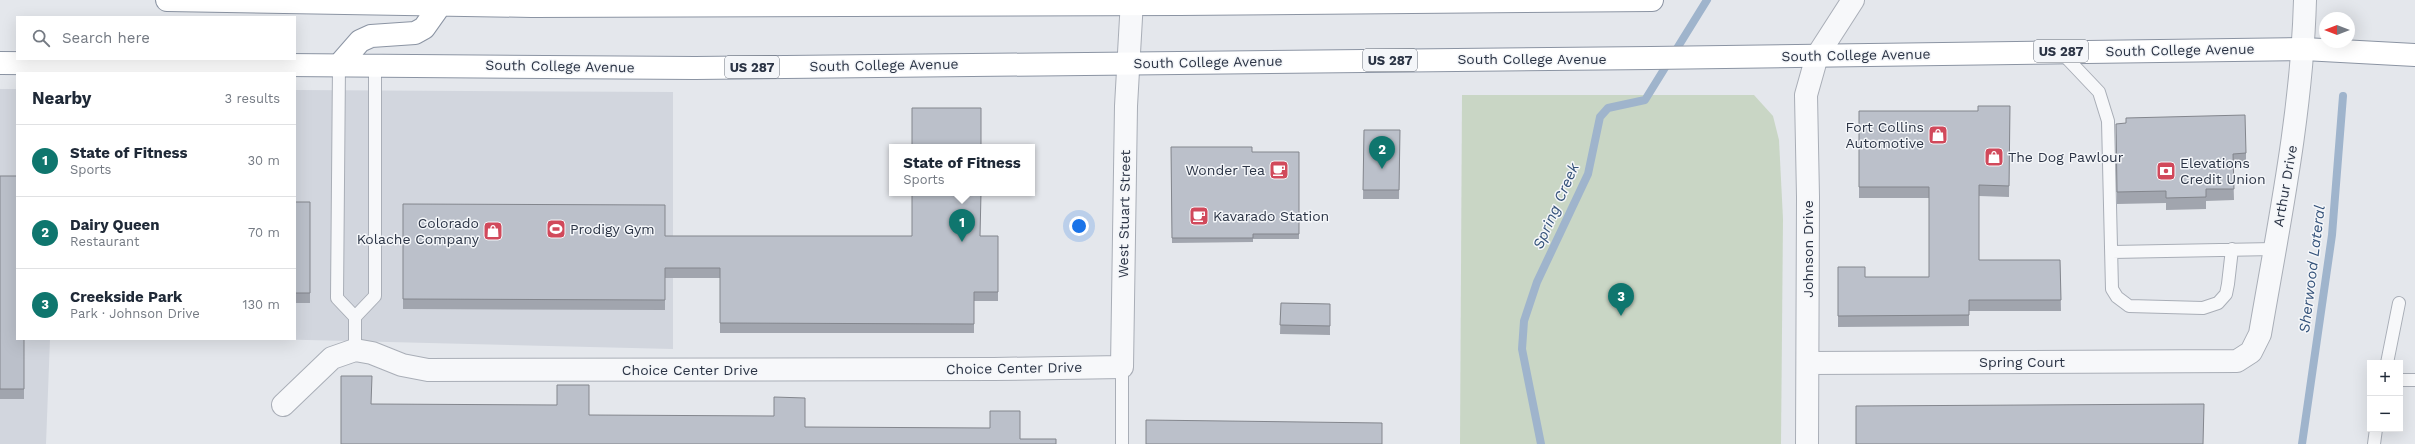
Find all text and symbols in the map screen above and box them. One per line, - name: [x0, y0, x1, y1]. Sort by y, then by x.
- north arrow: [2319, 12, 2355, 48]
- search box: [16, 16, 296, 60]
- icon: search: [30, 27, 52, 49]
- text: Search here: [62, 29, 150, 47]
- road number: US 287: [2034, 40, 2088, 62]
- street label: South College Avenue: [2105, 41, 2255, 59]
- street label: South College Avenue: [1781, 46, 1931, 64]
- road number: US 287: [1363, 49, 1417, 71]
- street label: South College Avenue: [1457, 51, 1607, 67]
- street label: South College Avenue: [1133, 53, 1283, 71]
- road number: US 287: [725, 56, 779, 78]
- street label: South College Avenue: [809, 56, 959, 74]
- street label: South College Avenue: [485, 57, 635, 75]
- text: Nearby: [32, 88, 91, 108]
- text: 3 results: [225, 91, 280, 106]
- place label: Fort Collins Automotive: [1845, 119, 1924, 151]
- shop icon: Fort Collins Automotive: [1927, 124, 1949, 146]
- pin: 2: [1369, 136, 1395, 169]
- text: State of Fitness: [70, 144, 188, 162]
- popup: [889, 144, 1035, 196]
- street label: Arthur Drive: [2270, 144, 2300, 228]
- shop icon: The Dog Pawlour: [1983, 146, 2005, 168]
- street label: West Stuart Street: [1115, 149, 1133, 278]
- place label: The Dog Pawlour: [2008, 149, 2124, 165]
- text: 1: [42, 153, 48, 168]
- text: 30 m: [248, 153, 280, 168]
- text: State of Fitness: [903, 154, 1021, 172]
- place label: Elevations Credit Union: [2180, 155, 2266, 187]
- cafe icon: Wonder Tea: [1268, 159, 1290, 181]
- water label: Spring Creek: [1529, 159, 1583, 252]
- bank icon: Elevations Credit Union: [2155, 160, 2177, 182]
- text: Sports: [70, 162, 111, 177]
- place label: Wonder Tea: [1185, 162, 1265, 178]
- text: Sports: [903, 172, 945, 187]
- street label: Johnson Drive: [1800, 200, 1816, 298]
- water label: Sherwood Lateral: [2295, 204, 2329, 334]
- cafe icon: Kavarado Station: [1188, 205, 1210, 227]
- place label: Kavarado Station: [1213, 208, 1329, 224]
- pin: 1: [949, 209, 975, 242]
- place label: Colorado Kolache Company: [357, 215, 480, 247]
- text: Dairy Queen: [70, 216, 160, 234]
- your location: [1069, 216, 1089, 236]
- sports icon: Prodigy Gym: [545, 218, 567, 240]
- shop icon: Colorado Kolache Company: [482, 220, 504, 242]
- place label: Prodigy Gym: [570, 221, 655, 237]
- text: 2: [41, 225, 49, 240]
- text: 70 m: [248, 225, 280, 240]
- text: Restaurant: [70, 234, 140, 249]
- pin: 3: [1608, 283, 1634, 316]
- text: Creekside Park: [70, 288, 182, 306]
- text: 3: [41, 297, 49, 312]
- text: 130 m: [242, 297, 280, 312]
- text: Park · Johnson Drive: [70, 306, 200, 321]
- street label: Spring Court: [1979, 354, 2065, 370]
- street label: Choice Center Drive: [946, 359, 1082, 377]
- map controls: [2367, 360, 2403, 432]
- button: +: [2367, 360, 2403, 396]
- street label: Choice Center Drive: [622, 362, 758, 378]
- button: −: [2367, 396, 2403, 432]

